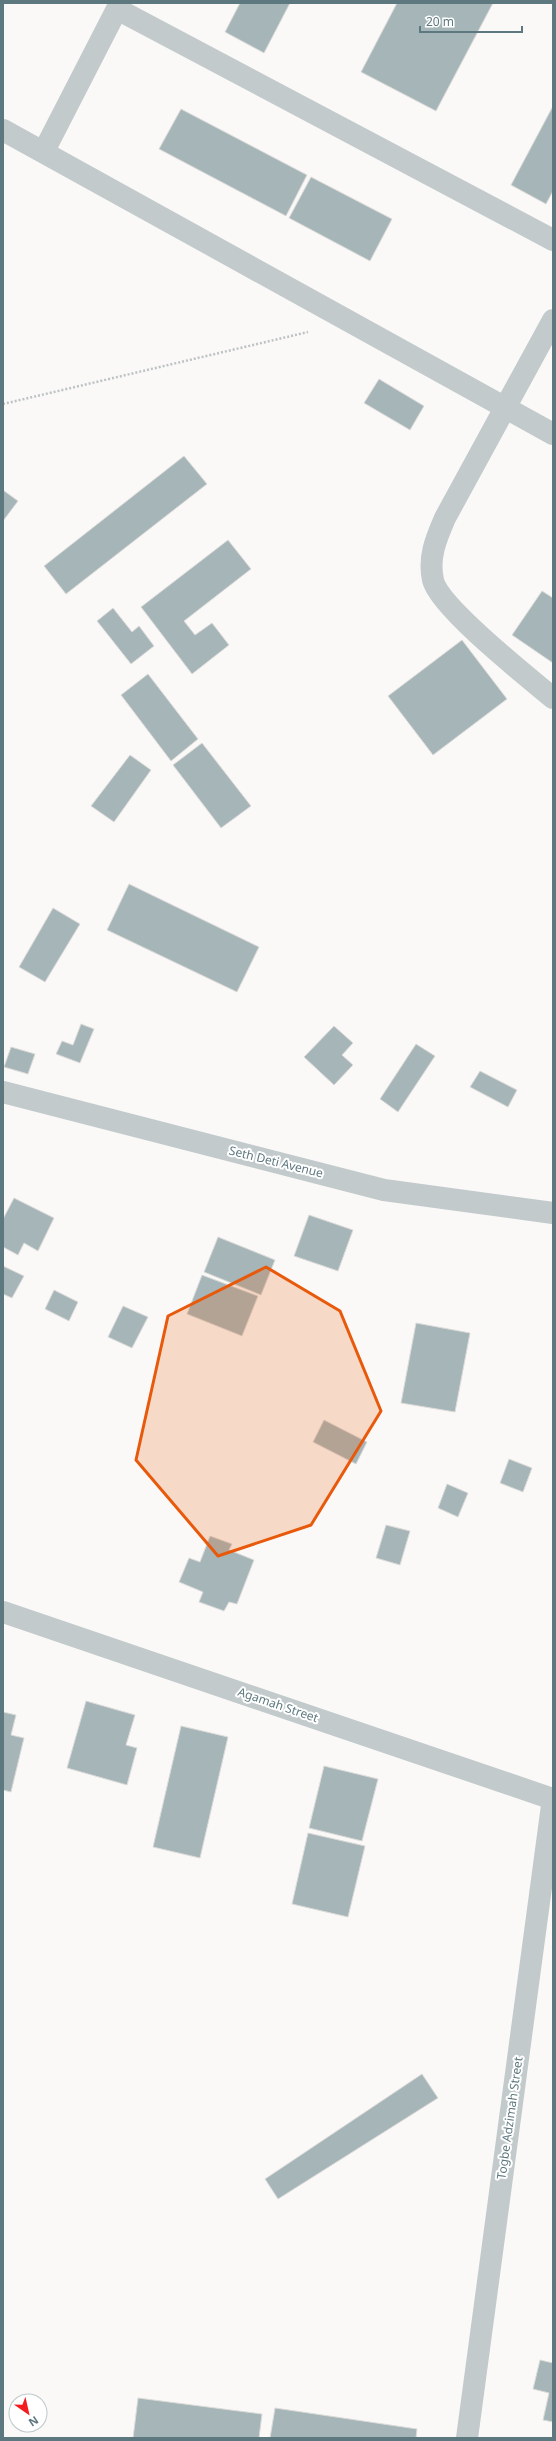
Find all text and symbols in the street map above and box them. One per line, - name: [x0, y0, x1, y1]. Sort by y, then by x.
- scale bar: [420, 8, 522, 34]
- text: 20 m: [426, 13, 454, 30]
- street label: Seth Deti Avenue: [227, 1142, 325, 1181]
- street label: Agamah Street: [236, 1683, 321, 1726]
- street label: Togbe Adzimah Street: [492, 2055, 527, 2180]
- north arrow: [8, 2393, 48, 2433]
- text: N: [26, 2413, 42, 2430]

